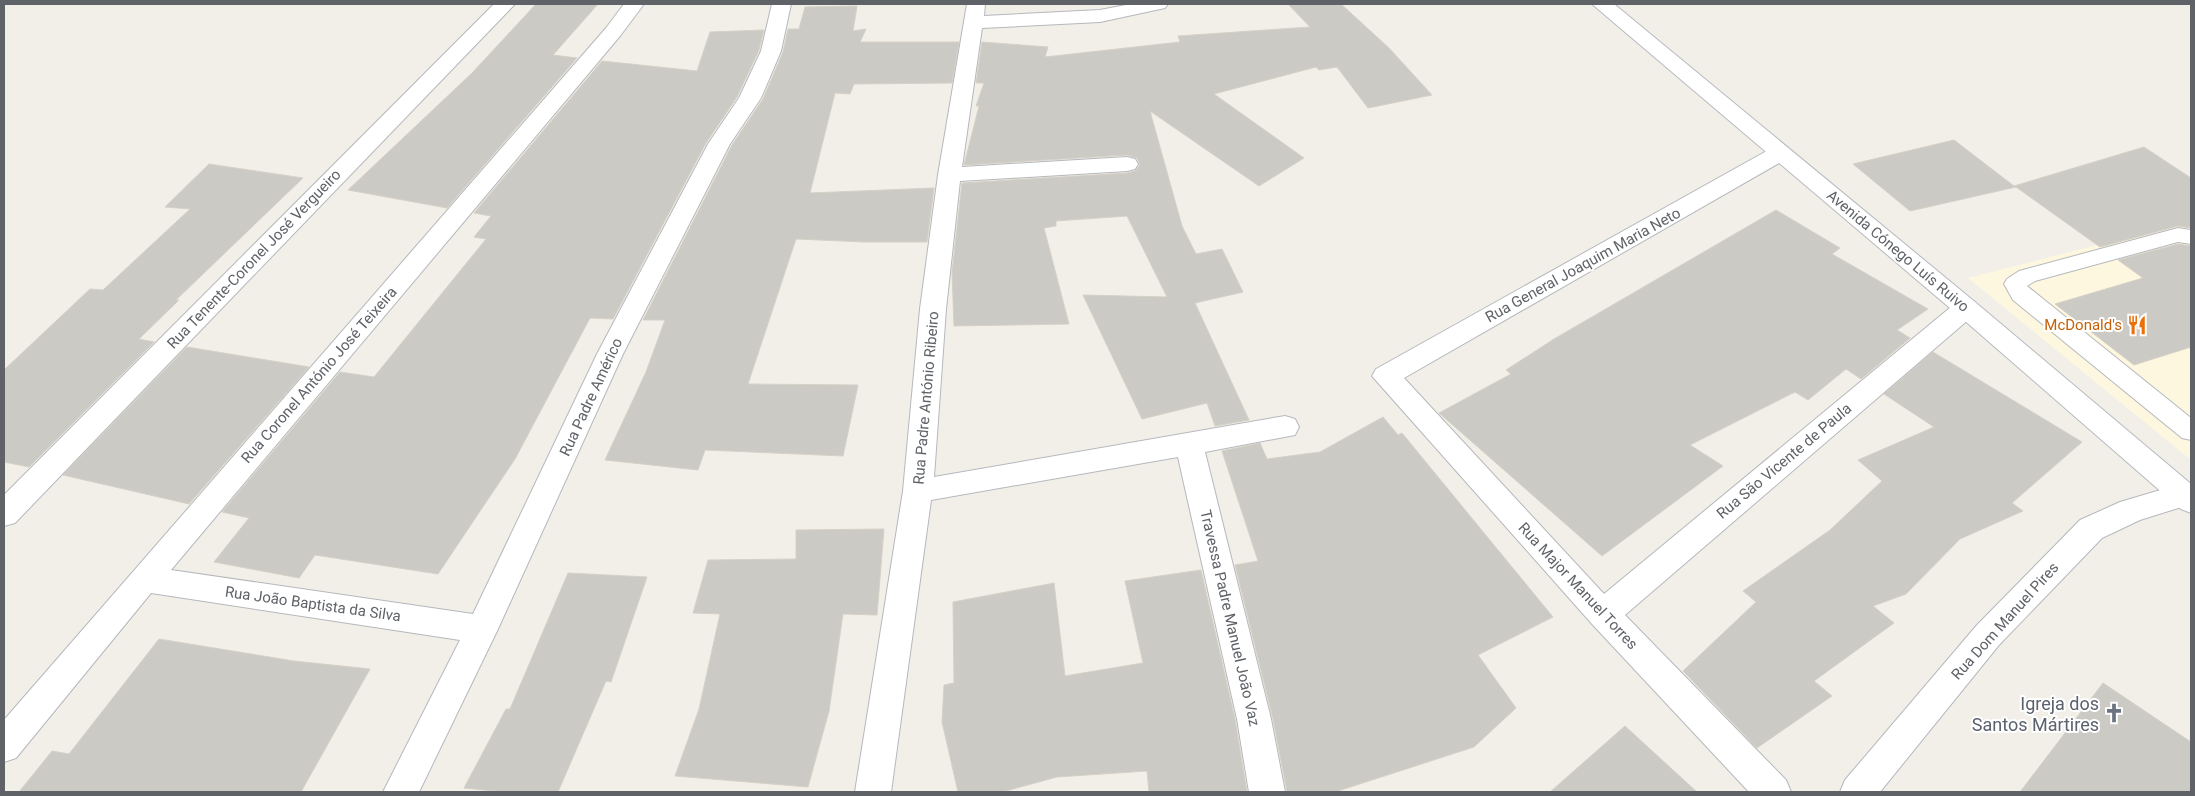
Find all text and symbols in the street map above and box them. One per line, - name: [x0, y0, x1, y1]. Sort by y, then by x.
- street label: Rua Tenente-Coronel José Vergueiro: [163, 166, 345, 352]
- street label: Avenida Cónego Luís Ruivo: [1823, 186, 1973, 316]
- street label: Rua General Joaquim Maria Neto: [1482, 204, 1684, 326]
- street label: Rua Coronel António José Teixeira: [237, 283, 401, 467]
- street label: Rua Padre António Ribeiro: [909, 311, 943, 485]
- restaurant icon: McDonald's: [2126, 314, 2148, 336]
- place label: McDonald's: [2044, 316, 2122, 334]
- street label: Rua Padre Américo: [556, 335, 626, 459]
- street label: Rua São Vicente de Paula: [1713, 399, 1855, 523]
- street label: Travessa Padre Manuel João Vaz: [1196, 508, 1264, 728]
- street label: Rua Major Manuel Torres: [1514, 519, 1642, 653]
- street label: Rua Dom Manuel Pires: [1948, 559, 2062, 683]
- street label: Rua João Baptista da Silva: [224, 583, 402, 625]
- place label: Igreja dos Santos Mártires: [1972, 693, 2099, 735]
- church icon: Igreja dos Santos Mártires: [2103, 702, 2125, 724]

